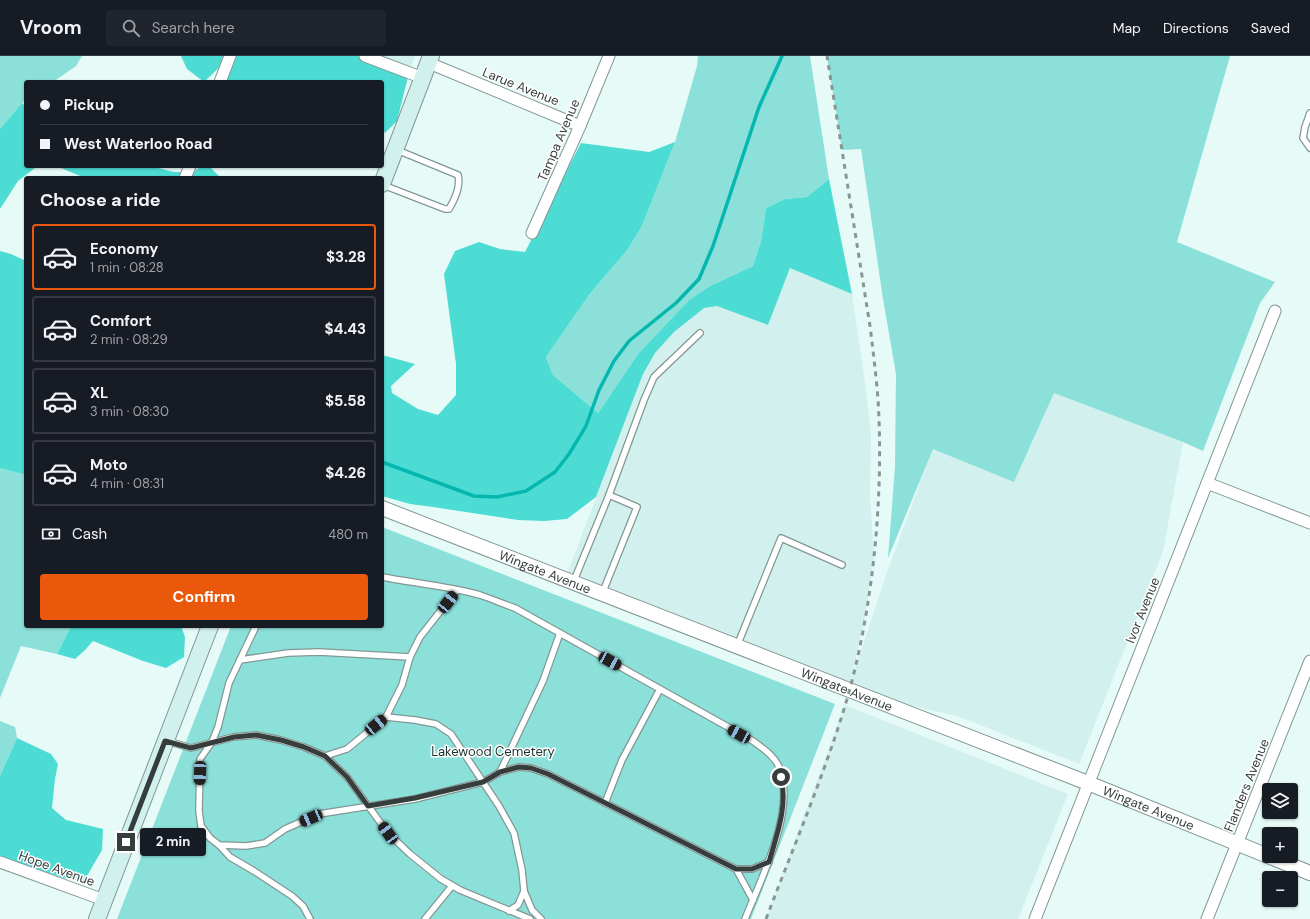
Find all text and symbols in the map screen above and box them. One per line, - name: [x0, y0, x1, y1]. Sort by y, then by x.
- search box: [106, 10, 386, 46]
- text: Vroom: [20, 15, 82, 40]
- icon: search: [120, 17, 142, 39]
- text: Search here: [152, 18, 234, 38]
- text: Map: [1113, 19, 1141, 37]
- text: Directions: [1163, 19, 1229, 37]
- text: Saved: [1251, 19, 1290, 37]
- street label: Larue Avenue: [480, 63, 562, 110]
- text: Pickup: [64, 95, 114, 115]
- street label: Tampa Avenue: [533, 96, 583, 184]
- text: West Waterloo Road: [64, 134, 212, 154]
- text: Choose a ride: [40, 188, 161, 212]
- icon: car: [42, 239, 78, 275]
- text: Economy: [90, 239, 158, 259]
- text: $3.28: [326, 247, 366, 267]
- text: 1 min · 08:28: [90, 259, 164, 276]
- icon: car: [42, 311, 78, 347]
- text: Comfort: [90, 311, 151, 331]
- text: $4.43: [325, 319, 366, 339]
- text: 2 min · 08:29: [90, 331, 168, 348]
- icon: car: [42, 383, 78, 419]
- text: XL: [90, 383, 108, 403]
- text: $5.58: [325, 391, 366, 411]
- text: 3 min · 08:30: [90, 403, 169, 420]
- icon: car: [42, 455, 78, 491]
- text: Moto: [90, 455, 128, 475]
- text: $4.26: [325, 463, 366, 483]
- text: 4 min · 08:31: [90, 475, 164, 492]
- icon: cash: [40, 523, 62, 545]
- text: Cash: [72, 524, 107, 544]
- text: 480 m: [328, 526, 368, 543]
- street label: Wingate Avenue: [496, 546, 593, 598]
- button: Confirm: [40, 574, 368, 620]
- street label: Ivor Avenue: [1122, 575, 1163, 646]
- car: [436, 589, 460, 615]
- car: [597, 650, 623, 672]
- street label: Wingate Avenue: [798, 664, 895, 715]
- car: [363, 713, 389, 737]
- car: [726, 723, 752, 745]
- street label: Flanders Avenue: [1220, 736, 1273, 834]
- park label: Lakewood Cemetery: [431, 743, 555, 760]
- car: [194, 761, 206, 785]
- route start: [772, 768, 790, 786]
- street label: Wingate Avenue: [1100, 782, 1197, 834]
- map controls: [1262, 783, 1298, 907]
- button: layers: [1262, 783, 1298, 819]
- car: [298, 808, 324, 828]
- car: [376, 820, 400, 846]
- button: +: [1262, 827, 1298, 863]
- callout: 2 min: [140, 828, 206, 856]
- route end: [117, 833, 135, 851]
- text: 2 min: [156, 833, 190, 850]
- street label: Hope Avenue: [16, 847, 97, 890]
- button: −: [1262, 871, 1298, 907]

